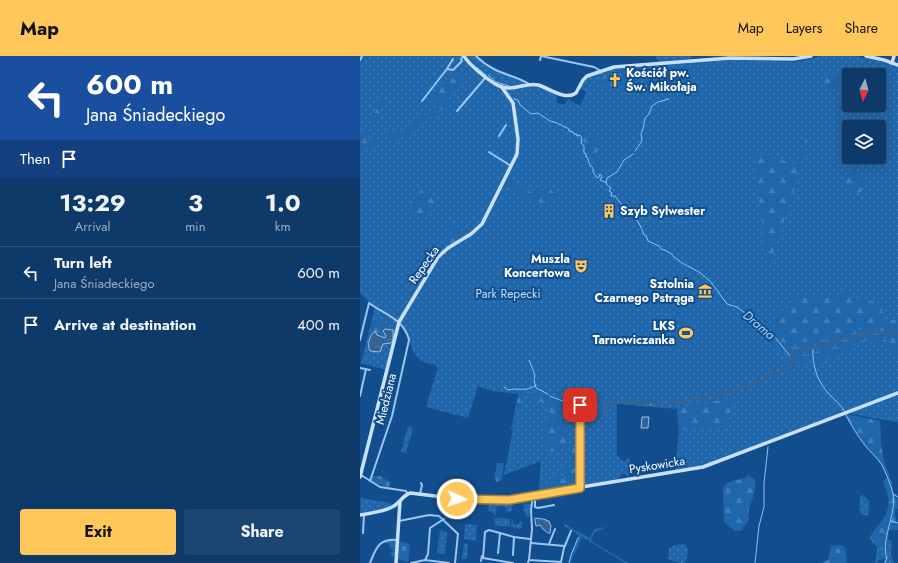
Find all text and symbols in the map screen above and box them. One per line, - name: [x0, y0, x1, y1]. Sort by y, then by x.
- text: Map: [20, 15, 59, 42]
- text: Map: [738, 18, 764, 38]
- text: Layers: [786, 18, 822, 38]
- text: Share: [844, 18, 878, 38]
- text: 600 m: [86, 64, 173, 105]
- place label: Kościół pw. Św. Mikołaja: [626, 64, 697, 96]
- north arrow: [842, 68, 886, 112]
- map controls: [842, 68, 886, 164]
- icon: left: [20, 72, 72, 124]
- church icon: Kościół pw. Św. Mikołaja: [607, 72, 623, 88]
- text: Jana Śniadeckiego: [86, 102, 225, 128]
- button: layers: [842, 120, 886, 164]
- text: Then: [20, 148, 50, 170]
- icon: arrive: [58, 148, 80, 170]
- text: 13:29: [59, 185, 126, 220]
- text: 3: [188, 185, 203, 220]
- text: 1.0: [265, 185, 301, 220]
- place label: Szyb Sylwester: [620, 202, 705, 220]
- building icon: Szyb Sylwester: [601, 203, 617, 219]
- text: Arrival: [75, 217, 111, 236]
- text: min: [185, 217, 206, 236]
- text: km: [275, 217, 291, 236]
- street label: Repecka: [404, 242, 444, 288]
- place label: Muszla Koncertowa: [504, 250, 570, 282]
- text: Turn left: [54, 252, 112, 274]
- theatre icon: Muszla Koncertowa: [573, 258, 589, 274]
- icon: left: [20, 262, 42, 284]
- text: 600 m: [297, 262, 340, 284]
- text: Jana Śniadeckiego: [54, 274, 155, 293]
- place label: Sztolnia Czarnego Pstrąga: [594, 275, 694, 307]
- museum icon: Sztolnia Czarnego Pstrąga: [697, 283, 713, 299]
- park label: Park Repecki: [475, 285, 541, 303]
- water label: Drama: [739, 306, 779, 344]
- icon: arrive: [20, 314, 42, 336]
- text: Arrive at destination: [54, 314, 196, 336]
- text: 400 m: [297, 314, 340, 336]
- place label: LKS Tarnowiczanka: [593, 317, 675, 349]
- sports icon: LKS Tarnowiczanka: [678, 325, 694, 341]
- street label: Miedziana: [371, 371, 401, 427]
- pin: [563, 388, 597, 422]
- icon: arrive: [569, 394, 591, 416]
- street label: Pyskowicka: [628, 452, 686, 478]
- position arrow: [436, 478, 478, 520]
- button: Exit: [20, 509, 176, 555]
- button: Share: [184, 509, 340, 555]

